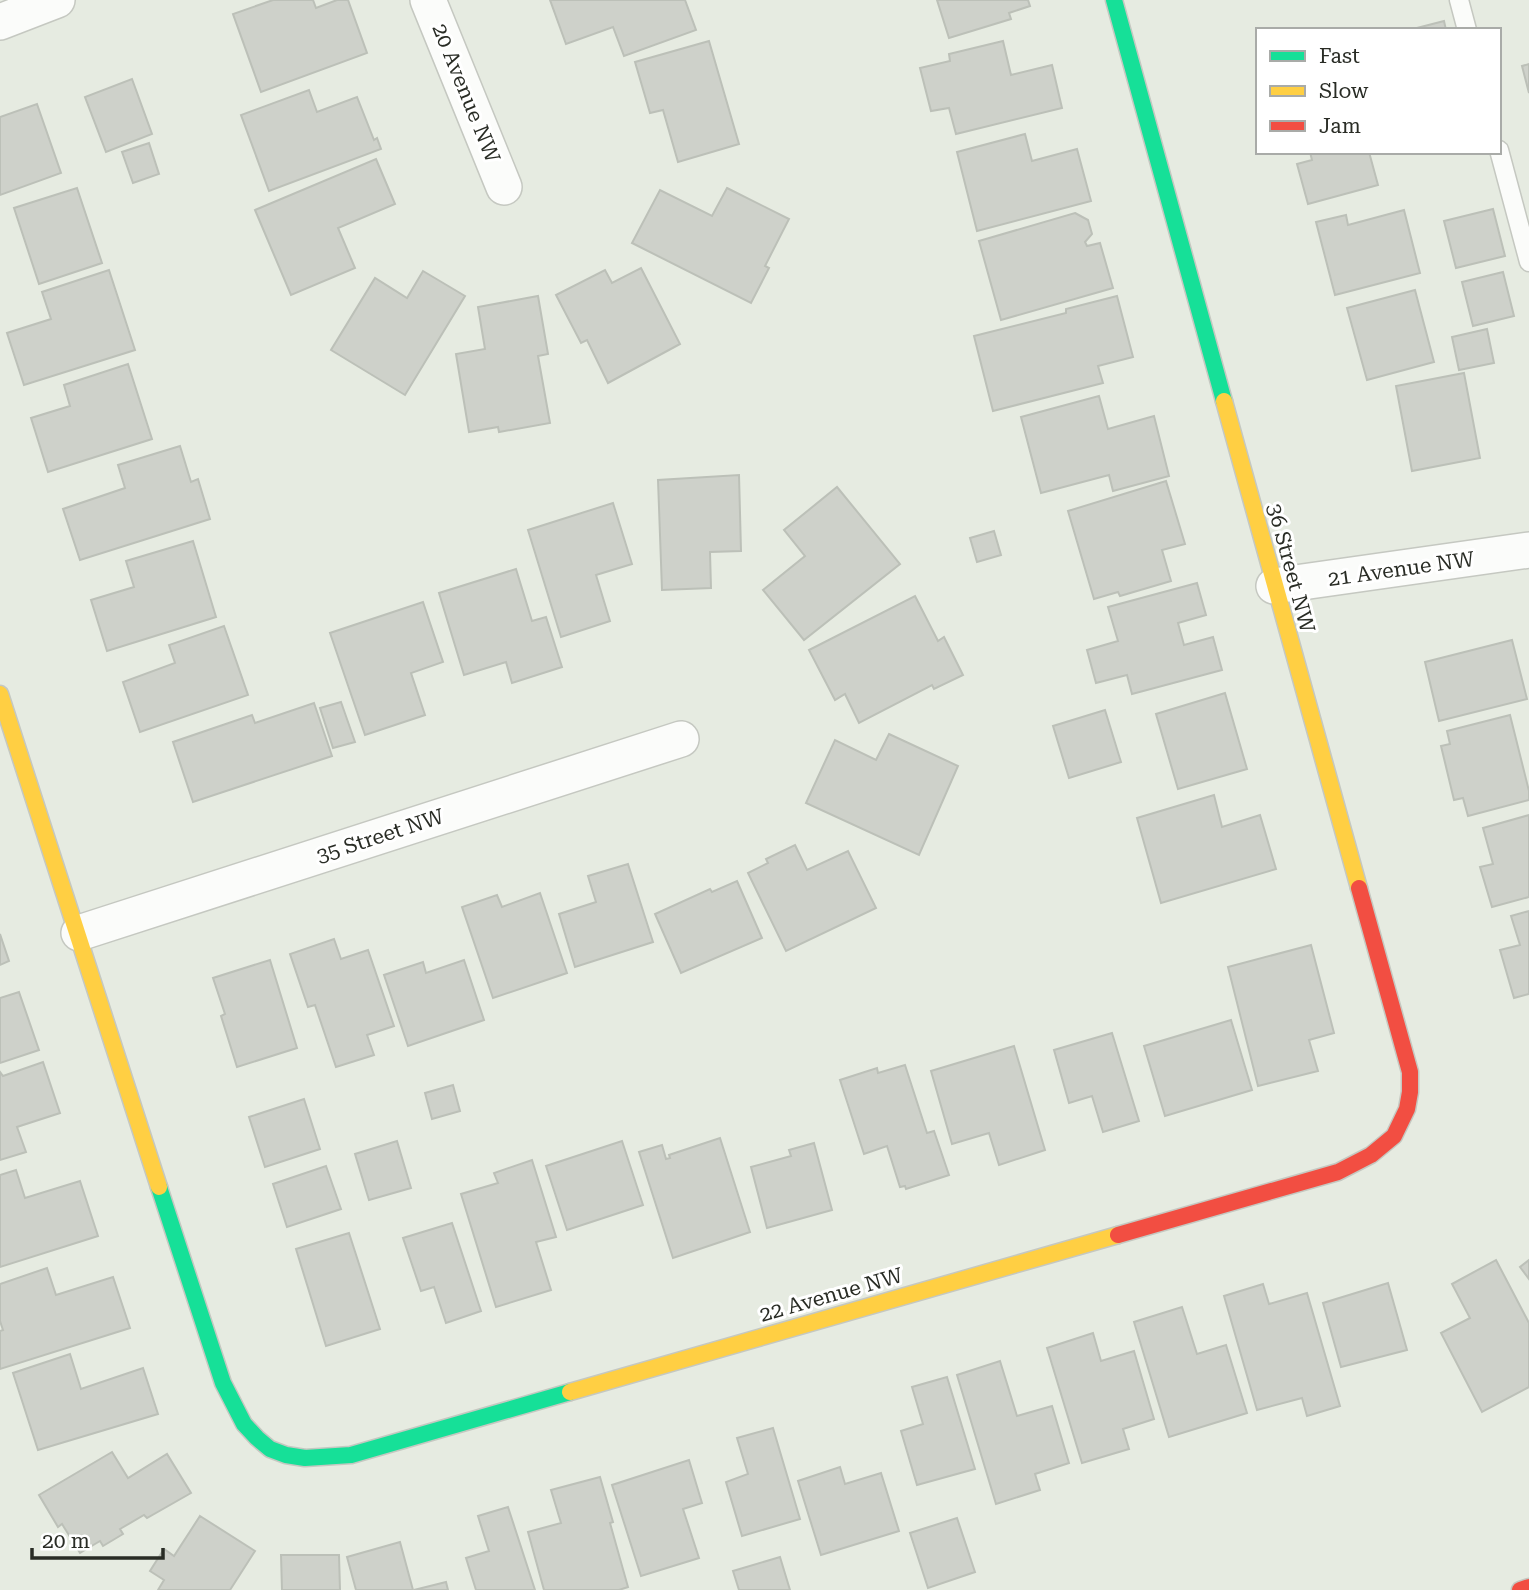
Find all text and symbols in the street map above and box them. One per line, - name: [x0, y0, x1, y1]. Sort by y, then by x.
- street label: 20 Avenue NW: [427, 20, 505, 167]
- legend: [1256, 28, 1501, 154]
- text: Fast: [1319, 44, 1360, 68]
- text: Slow: [1319, 79, 1369, 103]
- text: Jam: [1319, 114, 1361, 138]
- street label: 36 Street NW: [1262, 501, 1320, 636]
- street label: 21 Avenue NW: [1326, 547, 1476, 591]
- street label: 35 Street NW: [313, 804, 447, 868]
- street label: 22 Avenue NW: [757, 1263, 906, 1327]
- scale bar: [32, 1516, 163, 1560]
- text: 20 m: [42, 1529, 90, 1553]

